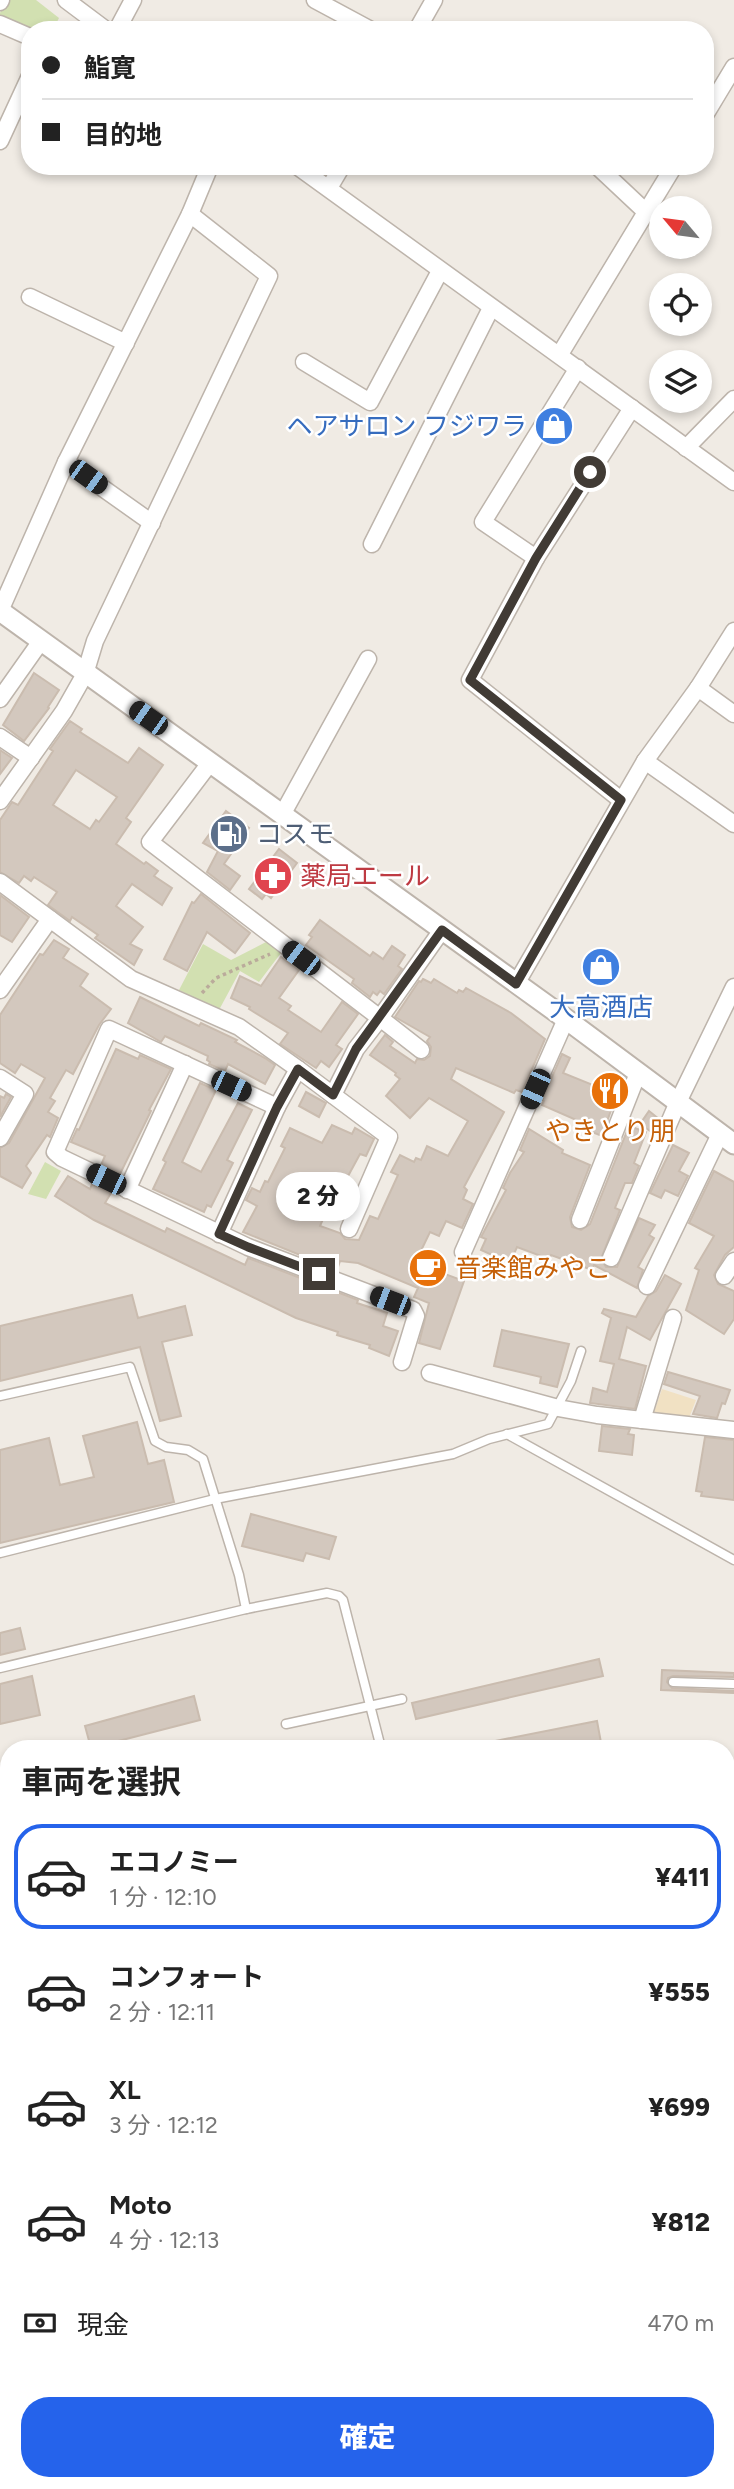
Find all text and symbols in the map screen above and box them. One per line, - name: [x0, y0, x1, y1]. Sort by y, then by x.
- text: 鮨寛: [84, 52, 136, 84]
- text: 目的地: [84, 119, 162, 151]
- north arrow: [649, 196, 712, 259]
- map controls: [649, 196, 712, 413]
- button: locate: [649, 273, 712, 336]
- button: layers: [649, 350, 712, 413]
- shop icon: ヘアサロン フジワラ: [533, 405, 575, 447]
- place label: ヘアサロン フジワラ: [287, 410, 527, 442]
- car: [65, 456, 112, 498]
- route start: [574, 456, 606, 488]
- car: [125, 697, 172, 739]
- fuel station icon: コスモ: [208, 813, 250, 855]
- place label: コスモ: [256, 818, 334, 850]
- pharmacy icon: 薬局エール: [252, 855, 294, 897]
- place label: 薬局エール: [300, 860, 430, 892]
- car: [278, 937, 325, 979]
- shop icon: 大高酒店: [580, 946, 622, 988]
- place label: 大高酒店: [549, 991, 653, 1023]
- car: [517, 1066, 554, 1112]
- car: [208, 1068, 255, 1104]
- restaurant icon: やきとり朋: [589, 1070, 631, 1112]
- place label: やきとり朋: [545, 1115, 675, 1147]
- car: [83, 1160, 130, 1198]
- callout: 2 分: [277, 1172, 361, 1222]
- text: 2 分: [297, 1182, 339, 1210]
- cafe icon: 音楽館みやこ: [407, 1247, 449, 1289]
- place label: 音楽館みやこ: [455, 1252, 611, 1284]
- route end: [303, 1258, 335, 1290]
- car: [367, 1284, 414, 1318]
- text: 車両を選択: [21, 1763, 181, 1801]
- icon: car: [25, 1845, 88, 1908]
- text: エコノミー: [109, 1846, 239, 1878]
- text: ¥411: [655, 1861, 710, 1893]
- text: 1 分 · 12:10: [109, 1883, 217, 1911]
- icon: car: [25, 1960, 88, 2023]
- text: コンフォート: [109, 1961, 264, 1993]
- text: ¥555: [648, 1976, 710, 2008]
- text: 2 分 · 12:11: [109, 1998, 215, 2026]
- text: XL: [109, 2074, 141, 2106]
- icon: car: [25, 2075, 88, 2138]
- text: ¥699: [648, 2091, 710, 2123]
- text: 3 分 · 12:12: [109, 2111, 218, 2139]
- text: Moto: [109, 2189, 172, 2221]
- icon: car: [25, 2190, 88, 2253]
- text: ¥812: [652, 2206, 710, 2238]
- text: 4 分 · 12:13: [109, 2226, 219, 2254]
- icon: cash: [21, 2304, 59, 2342]
- text: 現金: [77, 2309, 129, 2341]
- text: 470 m: [647, 2309, 714, 2337]
- button: 確定: [21, 2397, 714, 2477]

